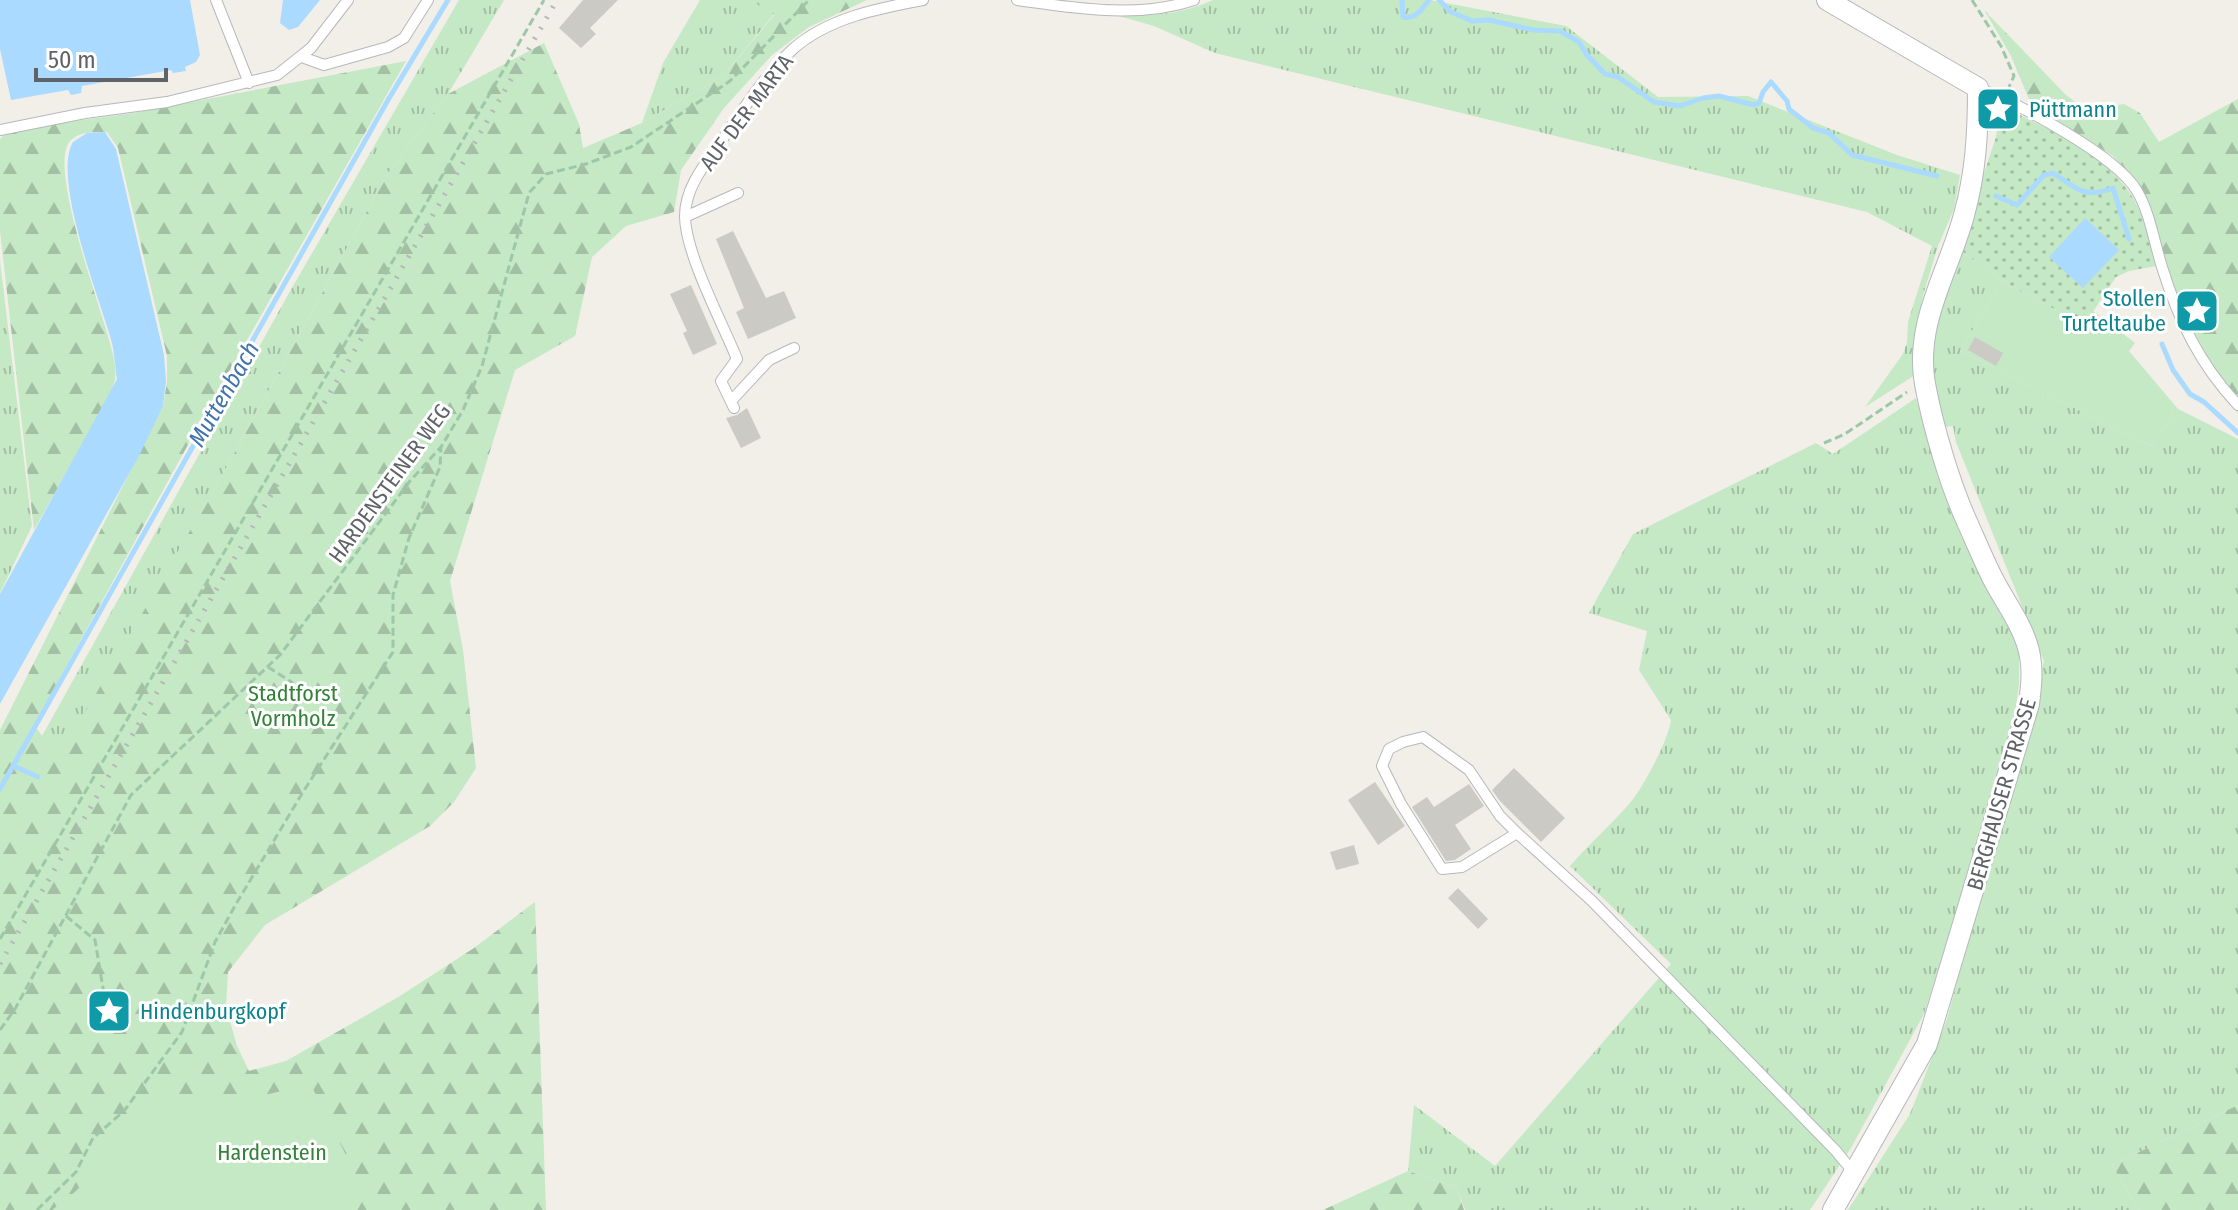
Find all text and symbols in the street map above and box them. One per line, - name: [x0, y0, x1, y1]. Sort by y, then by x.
- scale bar: [36, 32, 166, 82]
- text: 50 m: [48, 46, 96, 74]
- street label: AUF DER MARTA: [694, 48, 799, 176]
- place icon: Püttmann: [1974, 85, 2022, 133]
- place label: Püttmann: [2029, 96, 2117, 123]
- place label: Stollen Turteltaube: [2062, 285, 2166, 337]
- place icon: Stollen Turteltaube: [2173, 287, 2221, 335]
- water label: Muttenbach: [183, 337, 265, 451]
- street label: HARDENSTEINER WEG: [323, 398, 456, 568]
- park label: Stadtforst Vormholz: [248, 680, 339, 732]
- street label: BERGHAUSER STRASSE: [1961, 695, 2042, 893]
- place icon: Hindenburgkopf: [85, 987, 133, 1035]
- place label: Hindenburgkopf: [140, 998, 287, 1025]
- park label: Hardenstein: [217, 1139, 327, 1166]

